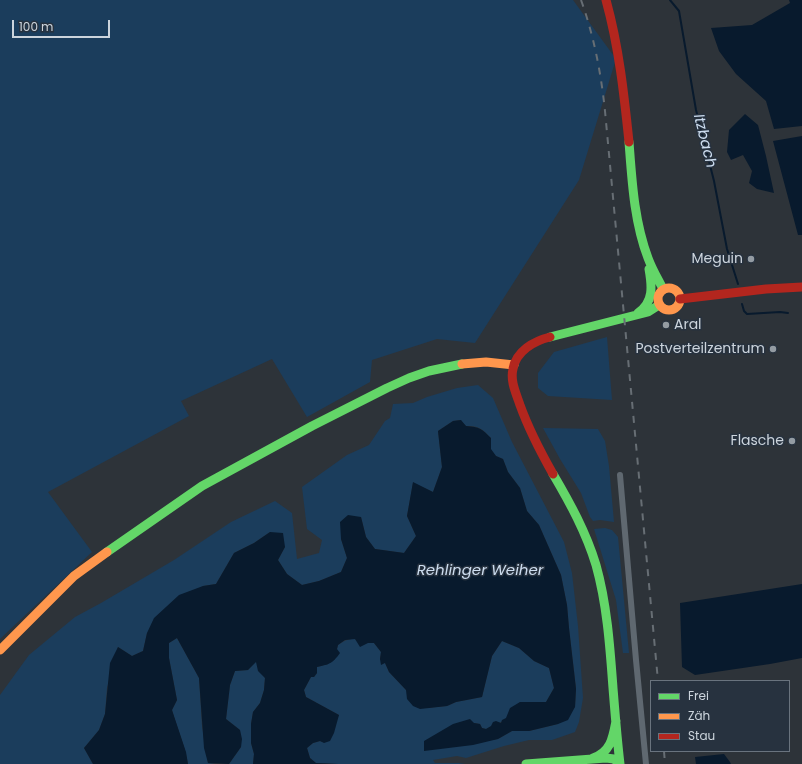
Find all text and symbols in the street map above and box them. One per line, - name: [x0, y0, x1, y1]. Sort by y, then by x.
- scale bar: [14, 12, 112, 38]
- text: 100 m: [19, 18, 53, 35]
- water label: Itzbach: [689, 112, 719, 170]
- place label: Meguin: [691, 251, 743, 267]
- marker: Meguin: [746, 254, 756, 264]
- place label: Aral: [674, 317, 702, 333]
- marker: Aral: [661, 320, 671, 330]
- place label: Postverteilzentrum: [635, 341, 765, 357]
- marker: Postverteilzentrum: [768, 344, 778, 354]
- place label: Flasche: [731, 433, 784, 449]
- marker: Flasche: [787, 436, 797, 446]
- water label: Rehlinger Weiher: [417, 562, 543, 580]
- legend: [650, 680, 790, 752]
- text: Frei: [688, 687, 709, 704]
- text: Zäh: [688, 707, 710, 724]
- text: Stau: [688, 727, 715, 744]

